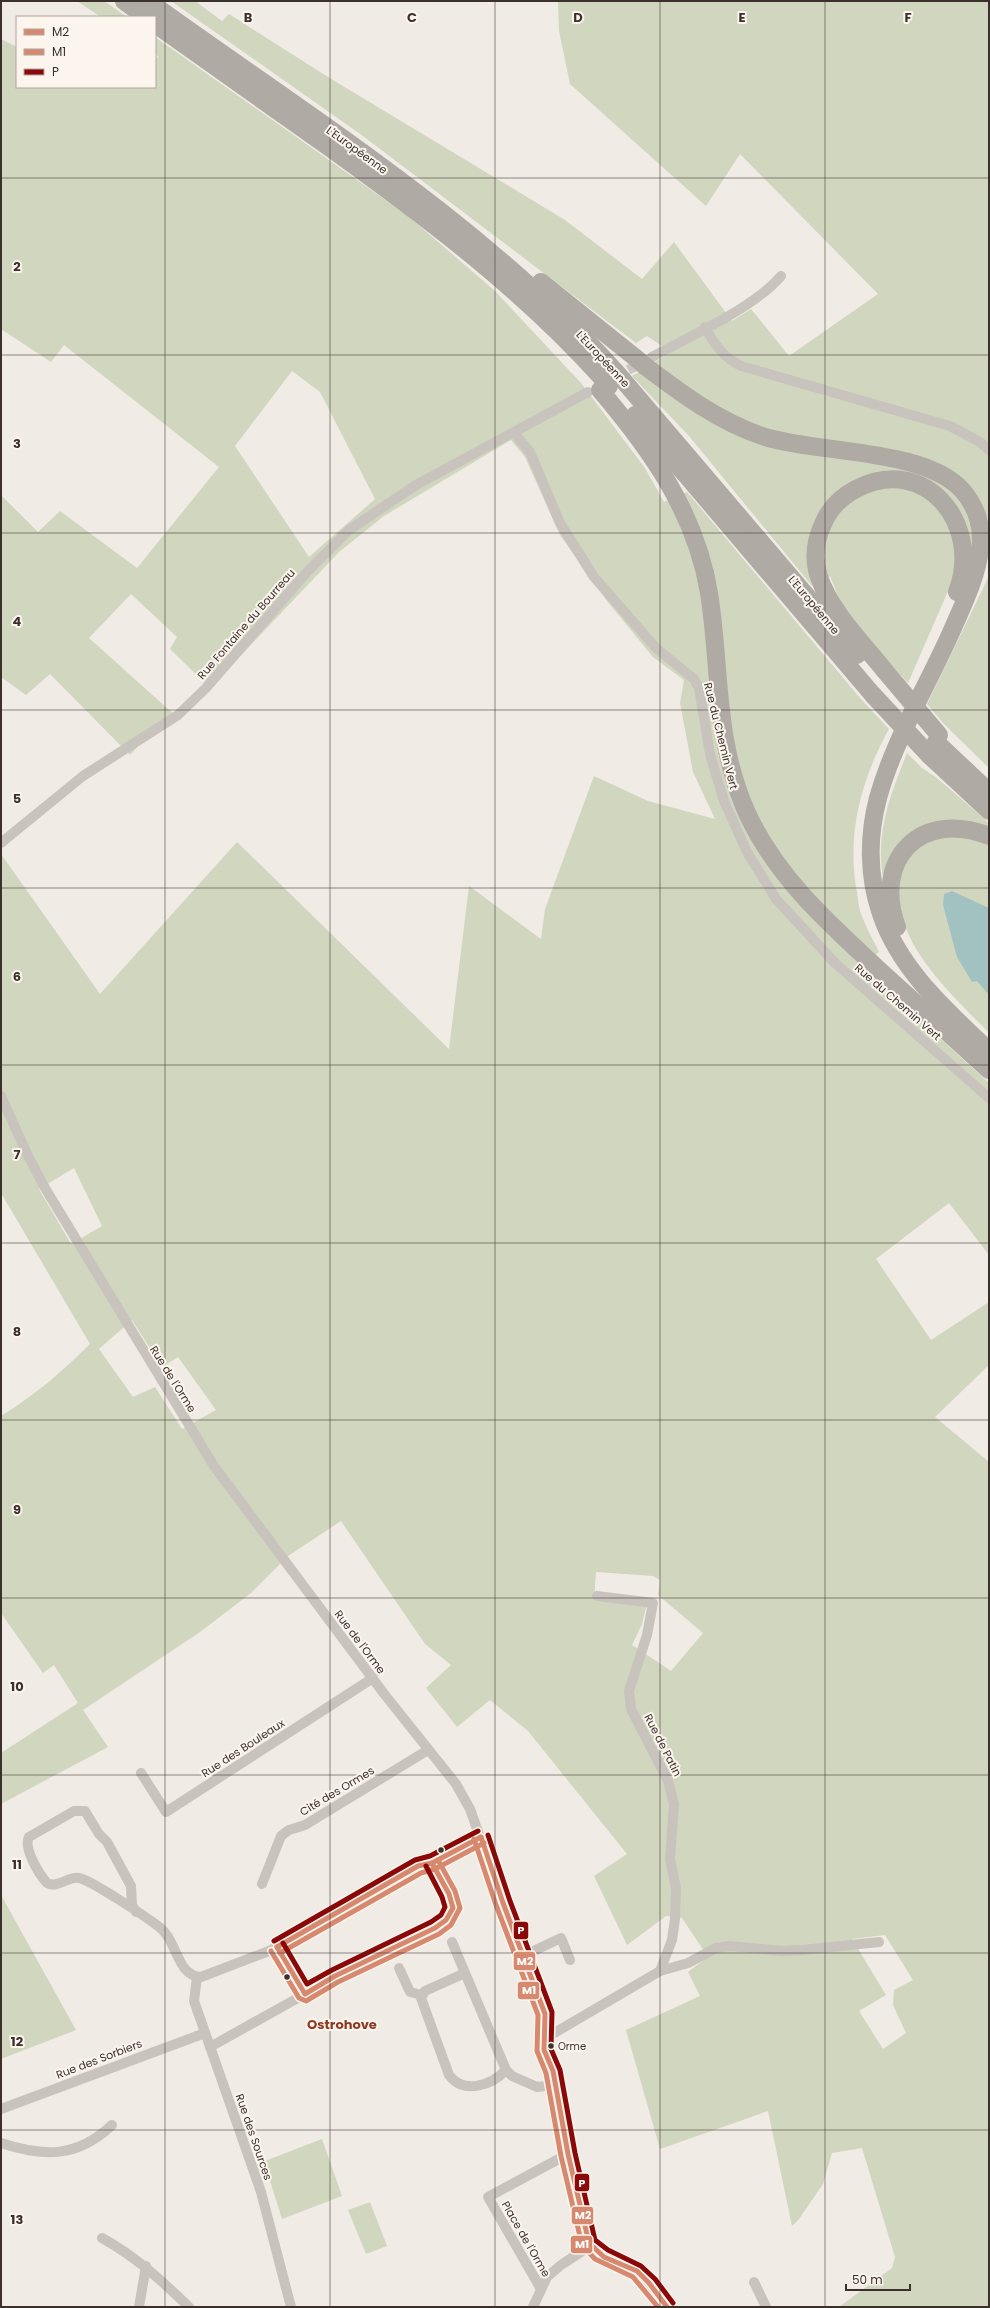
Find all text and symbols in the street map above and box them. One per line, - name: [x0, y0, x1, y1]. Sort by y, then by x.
- text: B: [244, 8, 253, 27]
- text: C: [407, 8, 417, 27]
- text: D: [573, 8, 583, 27]
- text: E: [738, 8, 746, 27]
- text: F: [904, 8, 912, 27]
- legend: [16, 16, 156, 88]
- text: M2: [52, 23, 69, 40]
- text: M1: [52, 43, 66, 60]
- text: P: [52, 63, 59, 80]
- street label: L'Européenne: [323, 122, 391, 178]
- text: 2: [13, 257, 21, 276]
- street label: L'Européenne: [572, 327, 634, 391]
- text: 3: [13, 434, 21, 453]
- street label: Rue Fontaine du Bourreau: [193, 565, 299, 683]
- street label: L'Européenne: [785, 572, 843, 638]
- text: 4: [13, 612, 22, 631]
- street label: Rue du Chemin Vert: [700, 681, 742, 791]
- text: 5: [13, 789, 21, 808]
- street label: Rue du Chemin Vert: [851, 960, 945, 1044]
- text: 6: [13, 967, 21, 986]
- text: 7: [14, 1145, 21, 1164]
- text: 8: [13, 1322, 21, 1341]
- street label: Rue de l'Orme: [146, 1343, 200, 1416]
- text: 9: [13, 1500, 21, 1519]
- street label: Rue de l'Orme: [331, 1607, 389, 1677]
- text: 10: [10, 1677, 24, 1696]
- street label: Rue de Patin: [640, 1711, 686, 1779]
- street label: Rue des Bouleaux: [198, 1715, 288, 1781]
- street label: Cité des Ormes: [297, 1762, 378, 1820]
- unlabelled marker: [436, 1845, 446, 1855]
- text: 11: [12, 1855, 22, 1874]
- line badge: P: [513, 1921, 529, 1940]
- text: P: [518, 1922, 525, 1938]
- line badge: M2: [513, 1951, 536, 1971]
- text: M2: [517, 1953, 533, 1969]
- unlabelled marker: [282, 1972, 292, 1982]
- line badge: M1: [517, 1981, 540, 2000]
- text: M1: [522, 1982, 536, 1998]
- district label: Ostrohove: [307, 2015, 377, 2034]
- text: 12: [11, 2032, 24, 2051]
- street label: Rue des Sorbiers: [54, 2035, 145, 2083]
- place label: Orme: [558, 2039, 586, 2054]
- marker: Orme: [546, 2041, 556, 2051]
- street label: Rue des Sources: [232, 2092, 276, 2183]
- line badge: P: [574, 2173, 590, 2192]
- text: P: [579, 2175, 586, 2191]
- street label: Place de l'Orme: [498, 2198, 554, 2280]
- line badge: M2: [571, 2206, 594, 2225]
- text: M2: [575, 2207, 591, 2223]
- text: 13: [11, 2210, 24, 2229]
- line badge: M1: [570, 2235, 593, 2254]
- text: M1: [575, 2236, 589, 2252]
- scale bar: [846, 2266, 910, 2292]
- text: 50 m: [852, 2271, 883, 2288]

